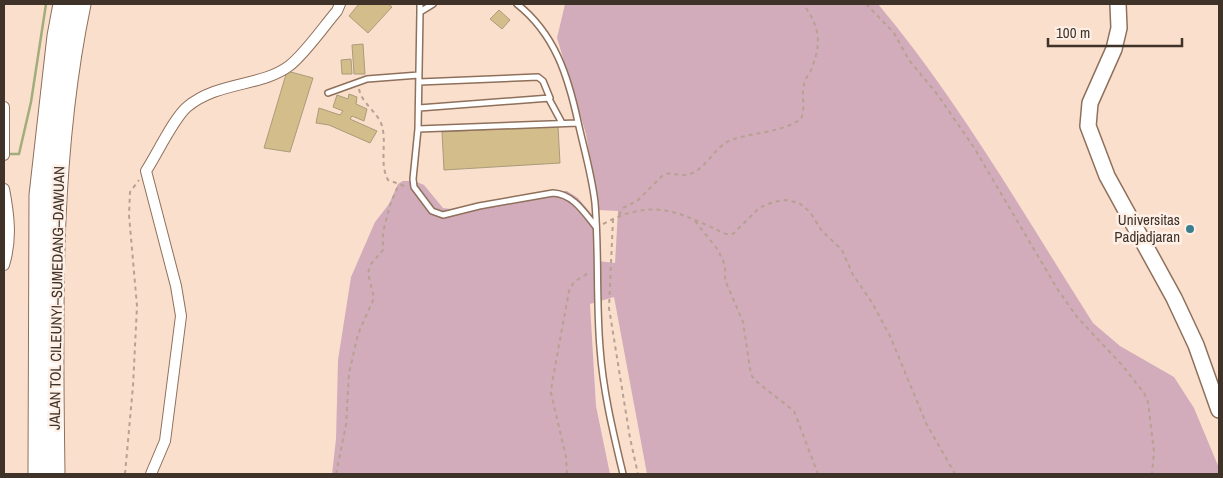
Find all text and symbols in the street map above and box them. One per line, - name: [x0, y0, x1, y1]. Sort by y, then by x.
- scale bar: [1048, 15, 1182, 47]
- text: 100 m: [1056, 22, 1090, 43]
- street label: JALAN TOL CILEUNYI–SUMEDANG–DAWUAN: [44, 166, 69, 430]
- place label: Universitas Padjadjaran: [1114, 209, 1180, 247]
- marker: Universitas Padjadjaran: [1184, 223, 1196, 235]

